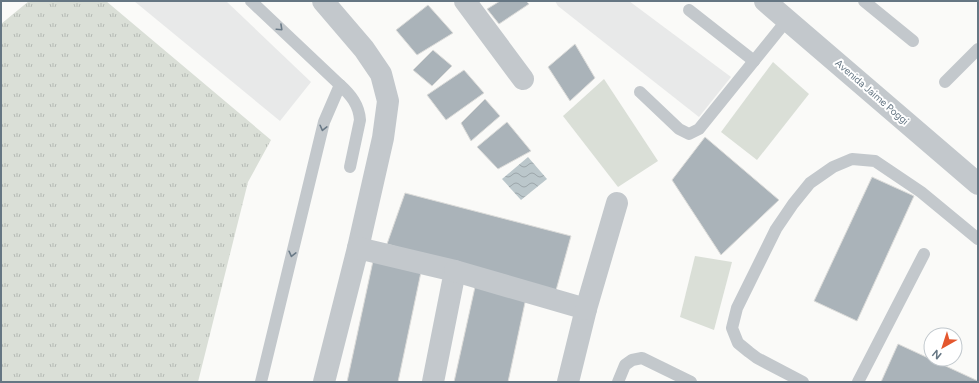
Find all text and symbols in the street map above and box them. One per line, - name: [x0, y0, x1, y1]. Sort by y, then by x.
- one-way arrow: [275, 23, 282, 30]
- street label: Avenida Jaime Poggi: [833, 57, 911, 127]
- one-way arrow: [319, 124, 328, 131]
- one-way arrow: [288, 250, 297, 257]
- north arrow: [923, 327, 963, 367]
- text: N: [930, 347, 944, 362]

